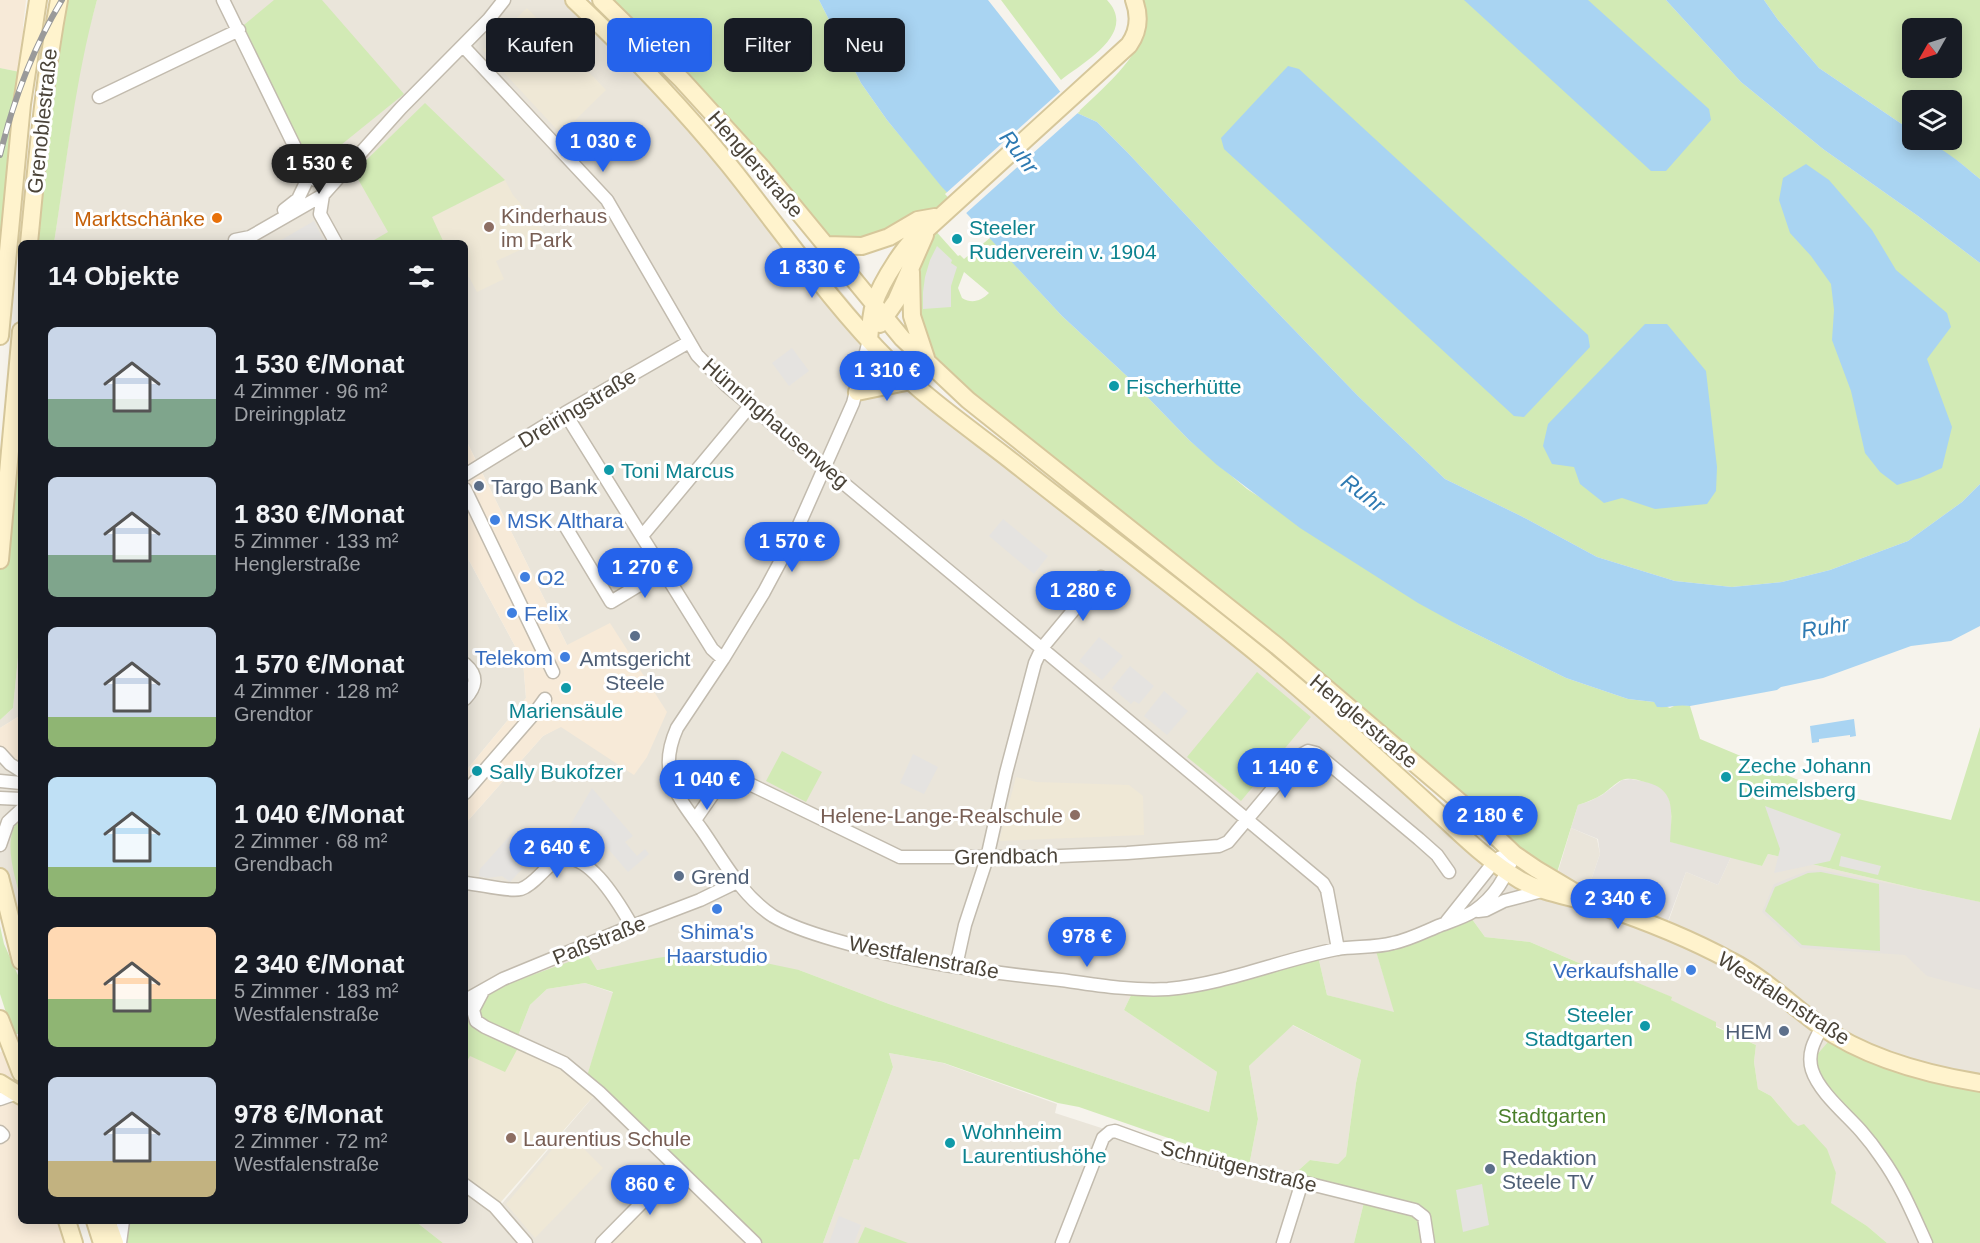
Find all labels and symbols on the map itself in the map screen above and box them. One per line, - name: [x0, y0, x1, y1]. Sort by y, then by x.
- north arrow: [1902, 18, 1962, 78]
- street label: Grenoblestraße: [23, 47, 61, 195]
- street label: Henglerstraße: [704, 106, 808, 222]
- pin: 1 030 €: [548, 122, 658, 173]
- water label: Ruhr: [994, 126, 1045, 180]
- pin: 1 530 €: [264, 144, 374, 195]
- place label: Kinderhaus im Park: [501, 204, 607, 251]
- place label: Marktschänke: [74, 207, 205, 230]
- marker: Marktschänke: [210, 211, 224, 225]
- place label: Steeler Ruderverein v. 1904: [969, 216, 1157, 263]
- marker: Kinderhaus im Park: [482, 220, 496, 234]
- marker: Steeler Ruderverein v. 1904: [950, 232, 964, 246]
- pin: 1 830 €: [757, 248, 867, 299]
- pin: 1 310 €: [832, 351, 942, 402]
- street label: Hünninghausenweg: [698, 353, 854, 493]
- street label: Dreiringstraße: [514, 364, 640, 452]
- place label: Fischerhütte: [1126, 375, 1242, 398]
- marker: Fischerhütte: [1107, 379, 1121, 393]
- place label: Toni Marcus: [621, 459, 734, 482]
- marker: Toni Marcus: [602, 463, 616, 477]
- water label: Ruhr: [1336, 469, 1391, 518]
- place label: Targo Bank: [491, 475, 598, 498]
- marker: Targo Bank: [472, 479, 486, 493]
- place label: MSK Althara: [507, 509, 624, 532]
- marker: MSK Althara: [488, 513, 502, 527]
- pin: 1 570 €: [737, 522, 847, 573]
- pin: 1 270 €: [590, 548, 700, 599]
- place label: O2: [537, 566, 565, 589]
- marker: O2: [518, 570, 532, 584]
- pin: 1 280 €: [1028, 571, 1138, 622]
- place label: Felix: [524, 602, 569, 625]
- marker: Felix: [505, 606, 519, 620]
- water label: Ruhr: [1799, 611, 1852, 643]
- marker: Amtsgericht Steele: [628, 629, 642, 643]
- place label: Telekom: [475, 646, 553, 669]
- place label: Amtsgericht Steele: [580, 647, 691, 694]
- marker: Telekom: [558, 650, 572, 664]
- street label: Henglerstraße: [1306, 669, 1422, 773]
- marker: Mariensäule: [559, 681, 573, 695]
- place label: Mariensäule: [509, 699, 623, 722]
- pin: 1 140 €: [1230, 748, 1340, 799]
- place label: Zeche Johann Deimelsberg: [1738, 754, 1871, 801]
- place label: Sally Bukofzer: [489, 760, 623, 783]
- pin: 1 040 €: [652, 760, 762, 811]
- marker: Sally Bukofzer: [470, 764, 484, 778]
- marker: Zeche Johann Deimelsberg: [1719, 770, 1733, 784]
- pin: 2 180 €: [1435, 796, 1545, 847]
- place label: Helene-Lange-Realschule: [820, 804, 1063, 827]
- marker: Helene-Lange-Realschule: [1068, 808, 1082, 822]
- pin: 2 640 €: [502, 828, 612, 879]
- street label: Grendbach: [954, 844, 1058, 868]
- place label: Grend: [691, 865, 749, 888]
- marker: Grend: [672, 869, 686, 883]
- pin: 2 340 €: [1563, 879, 1673, 930]
- marker: Shima's Haarstudio: [710, 902, 724, 916]
- street label: Paßstraße: [549, 911, 649, 969]
- pin: 978 €: [1045, 917, 1129, 968]
- place label: Shima's Haarstudio: [666, 920, 768, 967]
- street label: Westfalenstraße: [847, 931, 1001, 983]
- street label: Westfalenstraße: [1714, 947, 1854, 1049]
- place label: Verkaufshalle: [1553, 959, 1679, 982]
- marker: Verkaufshalle: [1684, 963, 1698, 977]
- place label: Steeler Stadtgarten: [1524, 1003, 1633, 1050]
- marker: Steeler Stadtgarten: [1638, 1019, 1652, 1033]
- place label: HEM: [1725, 1020, 1772, 1043]
- marker: HEM: [1777, 1024, 1791, 1038]
- park label: Stadtgarten: [1498, 1104, 1606, 1127]
- place label: Wohnheim Laurentiushöhe: [962, 1120, 1107, 1167]
- place label: Laurentius Schule: [523, 1127, 691, 1150]
- marker: Laurentius Schule: [504, 1131, 518, 1145]
- street label: Schnütgenstraße: [1159, 1135, 1319, 1197]
- marker: Wohnheim Laurentiushöhe: [943, 1136, 957, 1150]
- place label: Redaktion Steele TV: [1502, 1146, 1597, 1193]
- marker: Redaktion Steele TV: [1483, 1162, 1497, 1176]
- pin: 860 €: [608, 1165, 692, 1216]

